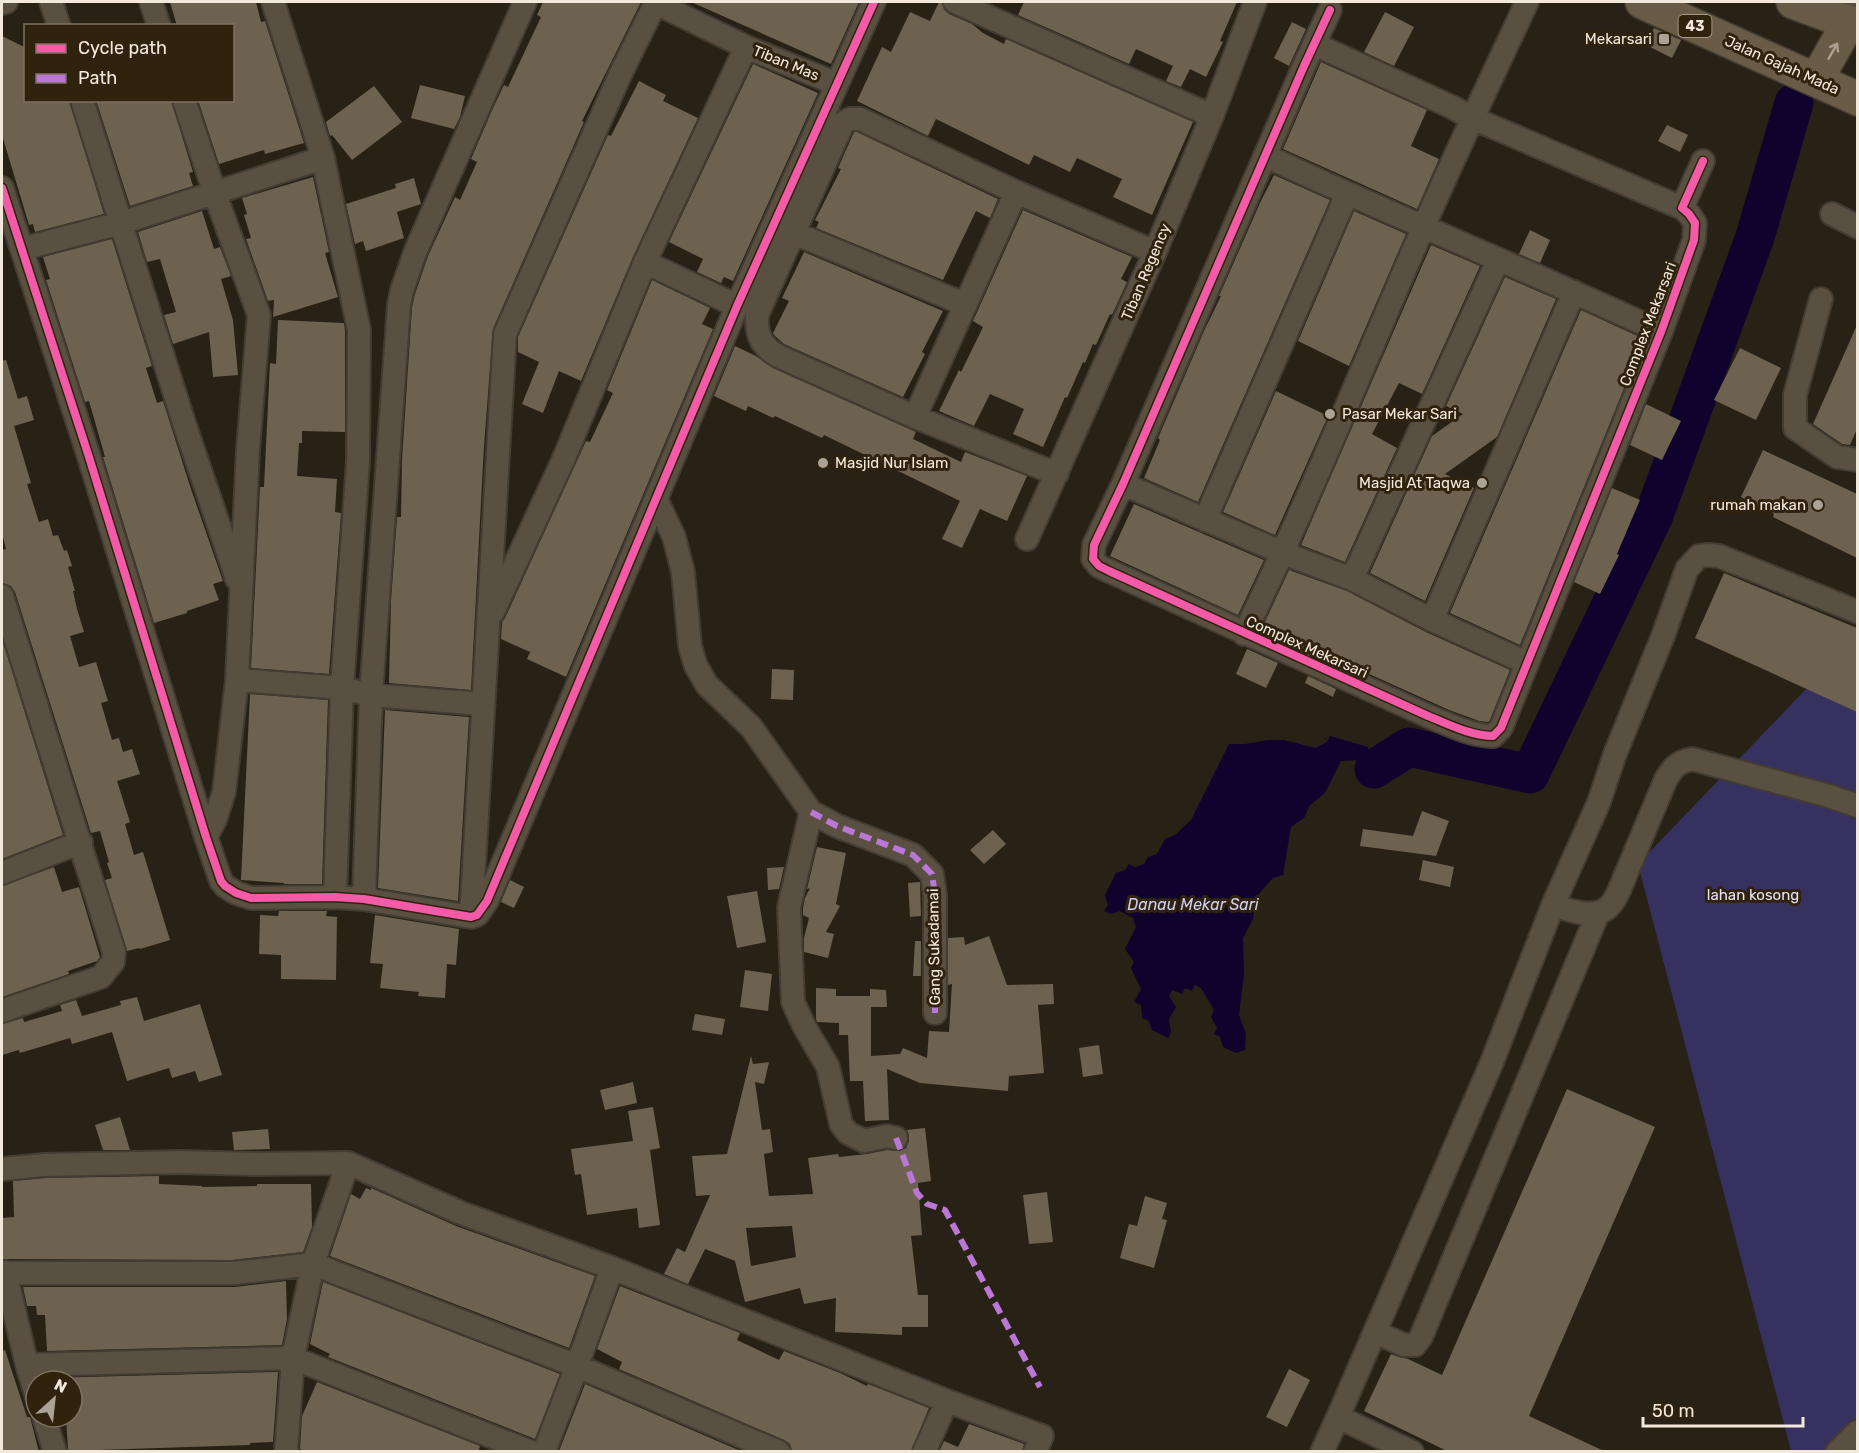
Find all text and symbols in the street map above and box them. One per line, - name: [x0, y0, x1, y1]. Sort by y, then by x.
- road number: 43: [1678, 15, 1712, 37]
- legend: [24, 24, 234, 102]
- place label: Mekarsari: [1585, 30, 1652, 48]
- marker: Mekarsari: [1657, 32, 1671, 46]
- street label: Jalan Gajah Mada: [1722, 32, 1842, 98]
- text: Cycle path: [78, 37, 167, 59]
- street label: Tiban Mas: [750, 42, 822, 85]
- one-way arrow: [1827, 43, 1839, 60]
- text: Path: [78, 67, 117, 89]
- street label: Tiban Regency: [1118, 221, 1174, 323]
- street label: Complex Mekarsari: [1616, 259, 1680, 389]
- place label: Pasar Mekar Sari: [1342, 405, 1457, 423]
- marker: Pasar Mekar Sari: [1323, 407, 1337, 421]
- place label: Masjid Nur Islam: [835, 454, 948, 472]
- marker: Masjid Nur Islam: [816, 456, 830, 470]
- place label: Masjid At Taqwa: [1359, 474, 1470, 492]
- marker: Masjid At Taqwa: [1475, 476, 1489, 490]
- place label: rumah makan: [1710, 496, 1806, 514]
- marker: rumah makan: [1811, 498, 1825, 512]
- street label: Complex Mekarsari: [1243, 612, 1371, 682]
- park label: lahan kosong: [1707, 886, 1799, 904]
- street label: Gang Sukadamai: [924, 888, 944, 1006]
- water label: Danau Mekar Sari: [1127, 895, 1260, 914]
- north arrow: [24, 1369, 84, 1429]
- text: N: [51, 1375, 70, 1397]
- scale bar: [1643, 1390, 1804, 1428]
- text: 50 m: [1652, 1400, 1695, 1422]

